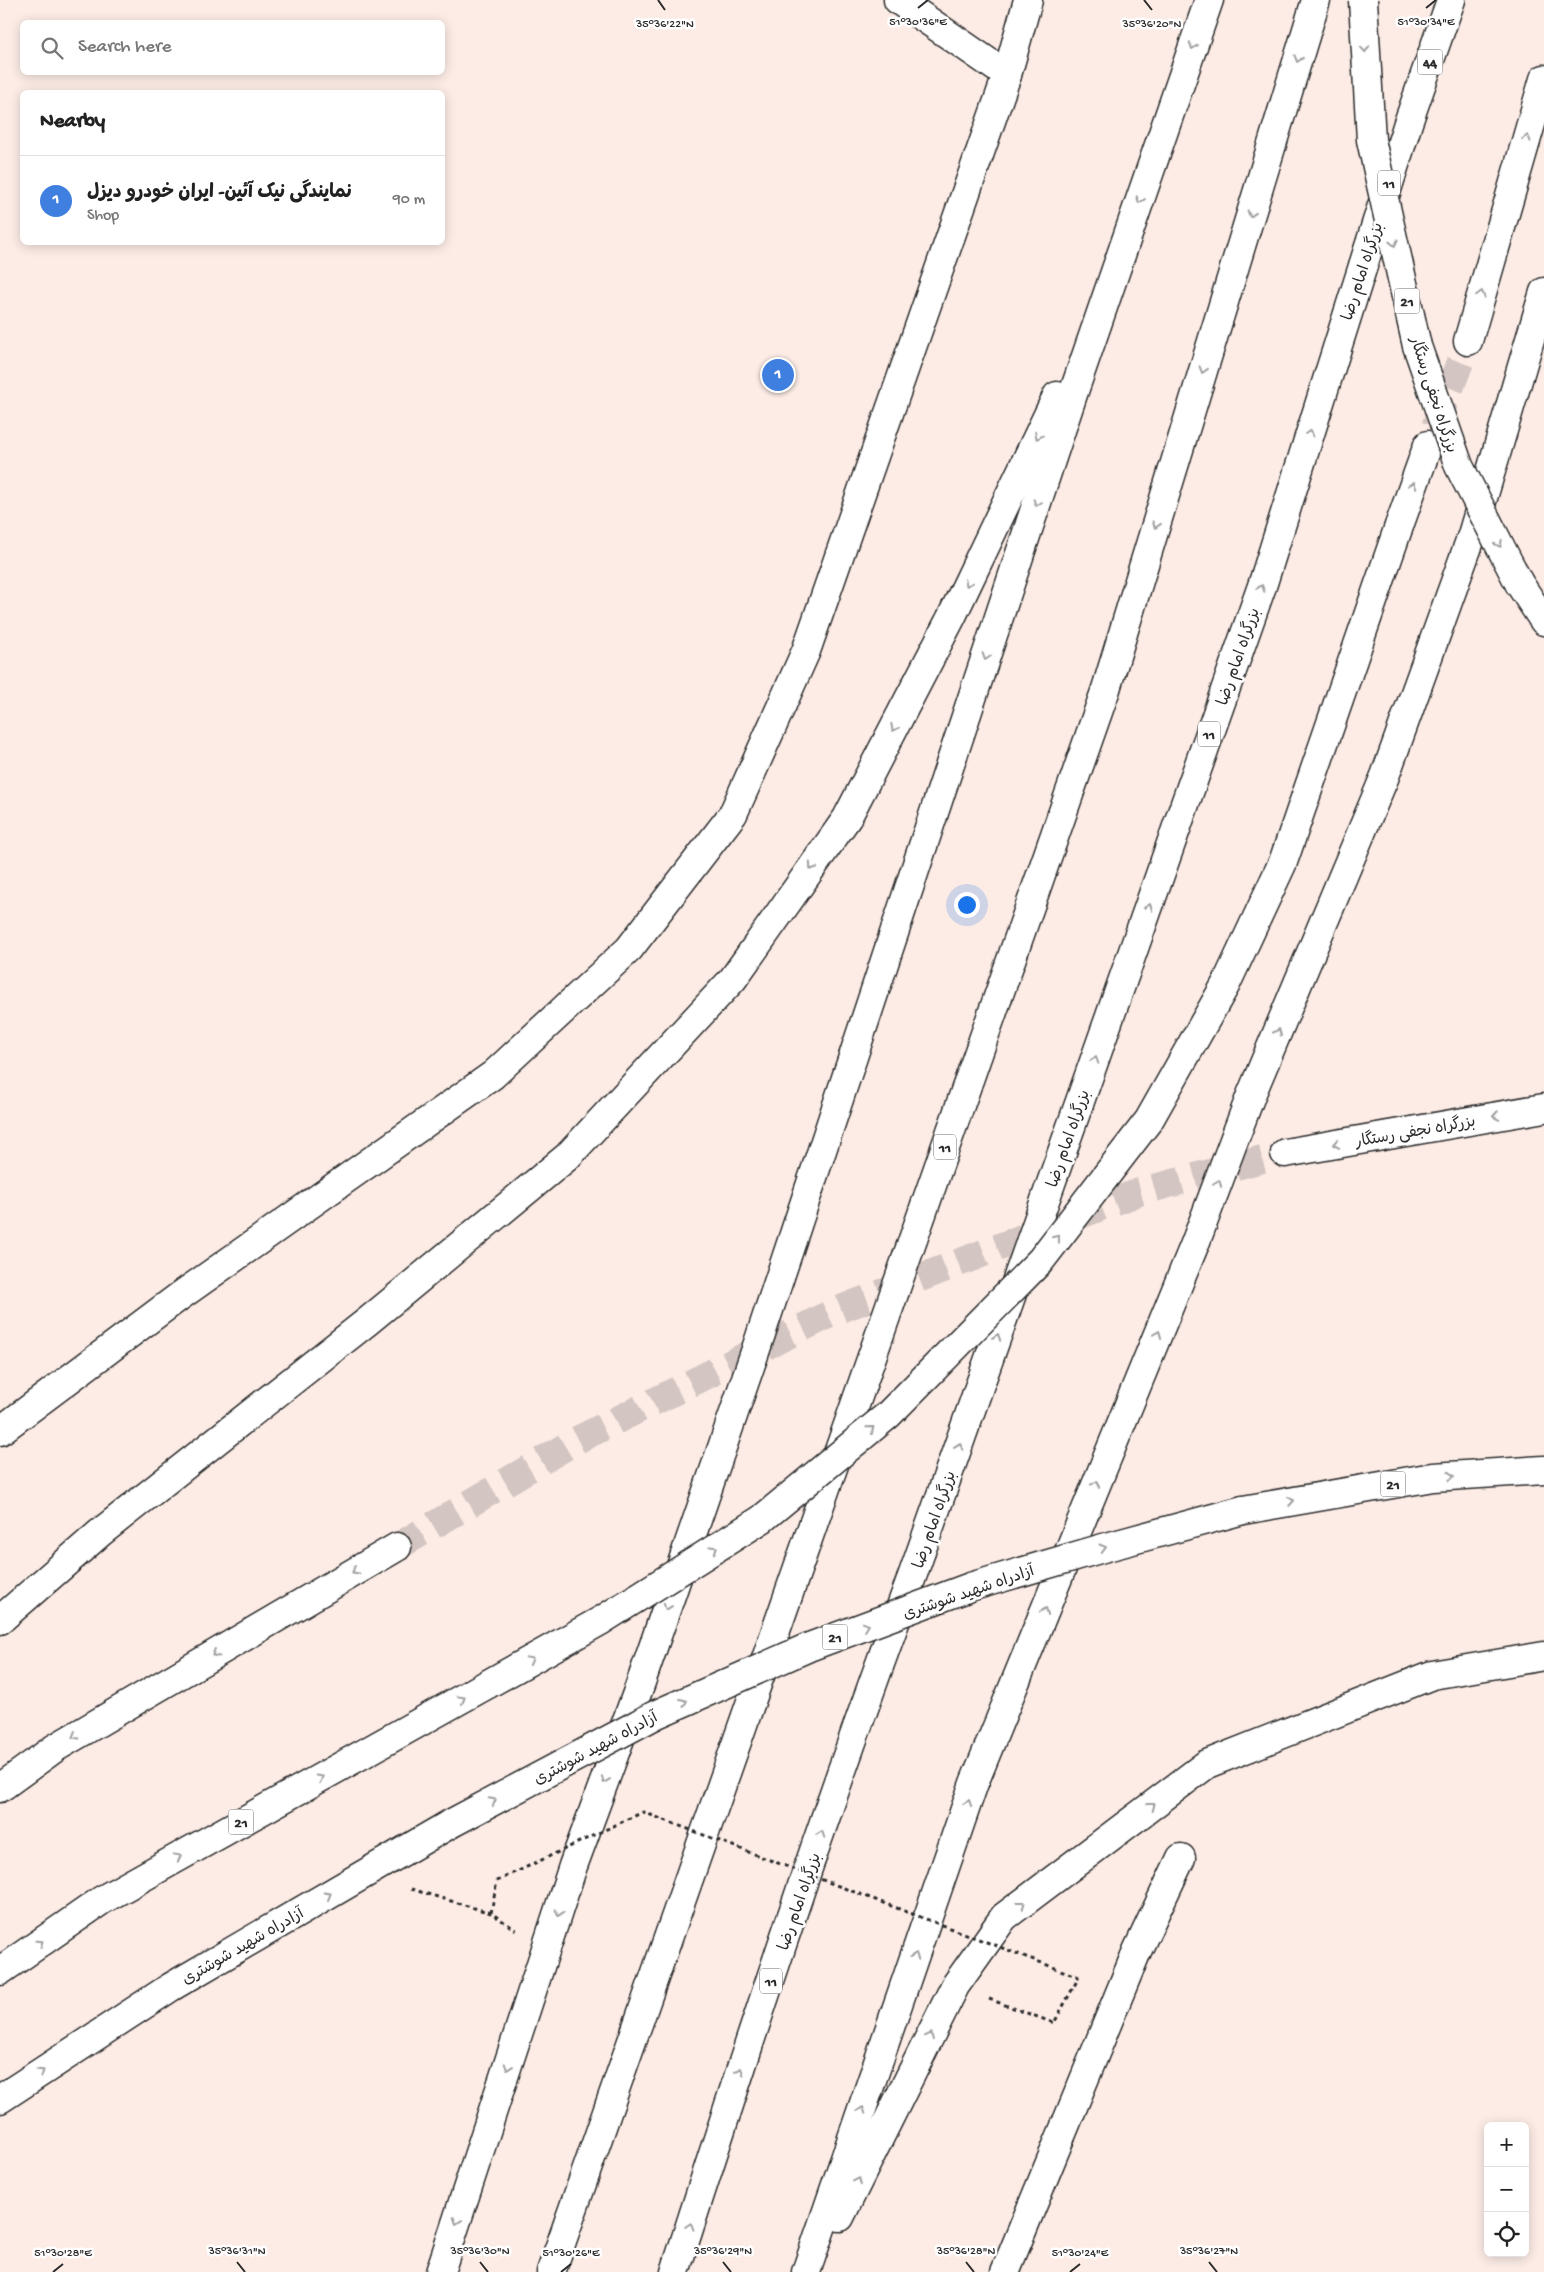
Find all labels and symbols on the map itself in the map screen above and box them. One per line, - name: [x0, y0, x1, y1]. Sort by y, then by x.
- text: 51°30'36"E: [889, 16, 947, 30]
- text: 51°30'34"E: [1397, 16, 1455, 30]
- text: 35°36'22"N: [635, 18, 694, 32]
- text: 35°36'20"N: [1122, 18, 1182, 32]
- one-way arrow: [1189, 41, 1199, 50]
- one-way arrow: [1360, 45, 1371, 53]
- road number: 44: [1418, 50, 1442, 74]
- one-way arrow: [1294, 54, 1304, 62]
- one-way arrow: [1521, 135, 1531, 143]
- road number: 11: [1378, 170, 1400, 196]
- one-way arrow: [1136, 195, 1146, 203]
- one-way arrow: [1246, 210, 1256, 218]
- street label: بزرگراه امام رضا: [1337, 220, 1389, 324]
- one-way arrow: [1388, 239, 1399, 248]
- road number: 21: [1394, 288, 1420, 314]
- one-way arrow: [1476, 291, 1486, 299]
- street label: بزرگراه نجفی رستگار: [1404, 332, 1462, 456]
- pin: 1: [762, 356, 794, 394]
- one-way arrow: [1199, 365, 1209, 373]
- one-way arrow: [1304, 430, 1314, 438]
- one-way arrow: [1034, 431, 1044, 440]
- one-way arrow: [1407, 482, 1417, 490]
- one-way arrow: [1033, 498, 1043, 506]
- one-way arrow: [1151, 520, 1161, 529]
- one-way arrow: [1493, 539, 1503, 548]
- one-way arrow: [963, 578, 974, 587]
- one-way arrow: [1255, 585, 1265, 593]
- street label: بزرگراه امام رضا: [1212, 605, 1266, 708]
- one-way arrow: [982, 652, 992, 661]
- one-way arrow: [890, 722, 900, 731]
- road number: 11: [1198, 722, 1220, 746]
- one-way arrow: [809, 862, 818, 871]
- your location: [954, 892, 980, 918]
- one-way arrow: [1143, 903, 1153, 911]
- one-way arrow: [1271, 1028, 1282, 1037]
- one-way arrow: [1089, 1056, 1099, 1065]
- street label: بزرگراه امام رضا: [1042, 1087, 1096, 1190]
- street label: بزرگراه نجفی رستگار: [1352, 1111, 1477, 1154]
- one-way arrow: [1492, 1111, 1500, 1121]
- road number: 11: [934, 1134, 956, 1160]
- one-way arrow: [1331, 1138, 1340, 1148]
- one-way arrow: [1212, 1179, 1222, 1187]
- one-way arrow: [1051, 1234, 1060, 1244]
- one-way arrow: [1152, 1330, 1162, 1338]
- one-way arrow: [991, 1333, 1001, 1341]
- one-way arrow: [865, 1426, 874, 1435]
- one-way arrow: [953, 1442, 963, 1450]
- street label: بزرگراه امام رضا: [908, 1468, 962, 1571]
- one-way arrow: [1448, 1470, 1456, 1481]
- road number: 21: [1380, 1472, 1406, 1496]
- one-way arrow: [1090, 1480, 1101, 1489]
- one-way arrow: [1287, 1497, 1295, 1507]
- one-way arrow: [1098, 1543, 1106, 1553]
- one-way arrow: [708, 1546, 717, 1555]
- street label: آزادراه شهید شوشتری: [901, 1562, 1038, 1626]
- one-way arrow: [351, 1565, 360, 1575]
- one-way arrow: [663, 1602, 673, 1611]
- one-way arrow: [1038, 1607, 1049, 1616]
- one-way arrow: [861, 1622, 869, 1632]
- road number: 21: [822, 1624, 848, 1650]
- one-way arrow: [211, 1648, 220, 1658]
- one-way arrow: [525, 1657, 534, 1667]
- one-way arrow: [456, 1695, 465, 1705]
- one-way arrow: [679, 1698, 688, 1709]
- street label: آزادراه شهید شوشتری: [531, 1708, 663, 1791]
- one-way arrow: [71, 1730, 80, 1740]
- one-way arrow: [314, 1774, 323, 1784]
- one-way arrow: [601, 1775, 611, 1784]
- one-way arrow: [487, 1797, 496, 1807]
- one-way arrow: [962, 1799, 972, 1807]
- one-way arrow: [1146, 1803, 1156, 1812]
- road number: 21: [228, 1810, 254, 1834]
- one-way arrow: [815, 1831, 825, 1839]
- street label: بزرگراه امام رضا: [773, 1850, 827, 1953]
- one-way arrow: [173, 1854, 182, 1864]
- one-way arrow: [322, 1892, 331, 1902]
- one-way arrow: [1016, 1901, 1025, 1909]
- street label: آزادراه شهید شوشتری: [179, 1904, 309, 1991]
- one-way arrow: [555, 1908, 565, 1916]
- one-way arrow: [34, 1940, 44, 1949]
- one-way arrow: [909, 1953, 919, 1961]
- road number: 11: [760, 1968, 782, 1994]
- one-way arrow: [924, 2032, 934, 2041]
- one-way arrow: [504, 2062, 514, 2071]
- one-way arrow: [735, 2068, 745, 2076]
- one-way arrow: [35, 2069, 44, 2078]
- one-way arrow: [856, 2106, 866, 2115]
- one-way arrow: [852, 2177, 862, 2186]
- one-way arrow: [453, 2216, 463, 2225]
- one-way arrow: [684, 2222, 694, 2230]
- text: 35°36'31"N: [207, 2245, 266, 2259]
- text: 35°36'30"N: [449, 2245, 510, 2259]
- text: 35°36'29"N: [693, 2245, 752, 2259]
- text: 35°36'28"N: [936, 2245, 995, 2259]
- text: 35°36'27"N: [1179, 2245, 1238, 2259]
- text: 51°30'28"E: [34, 2247, 92, 2261]
- text: 51°30'26"E: [542, 2247, 600, 2261]
- text: 51°30'24"E: [1052, 2247, 1109, 2261]

